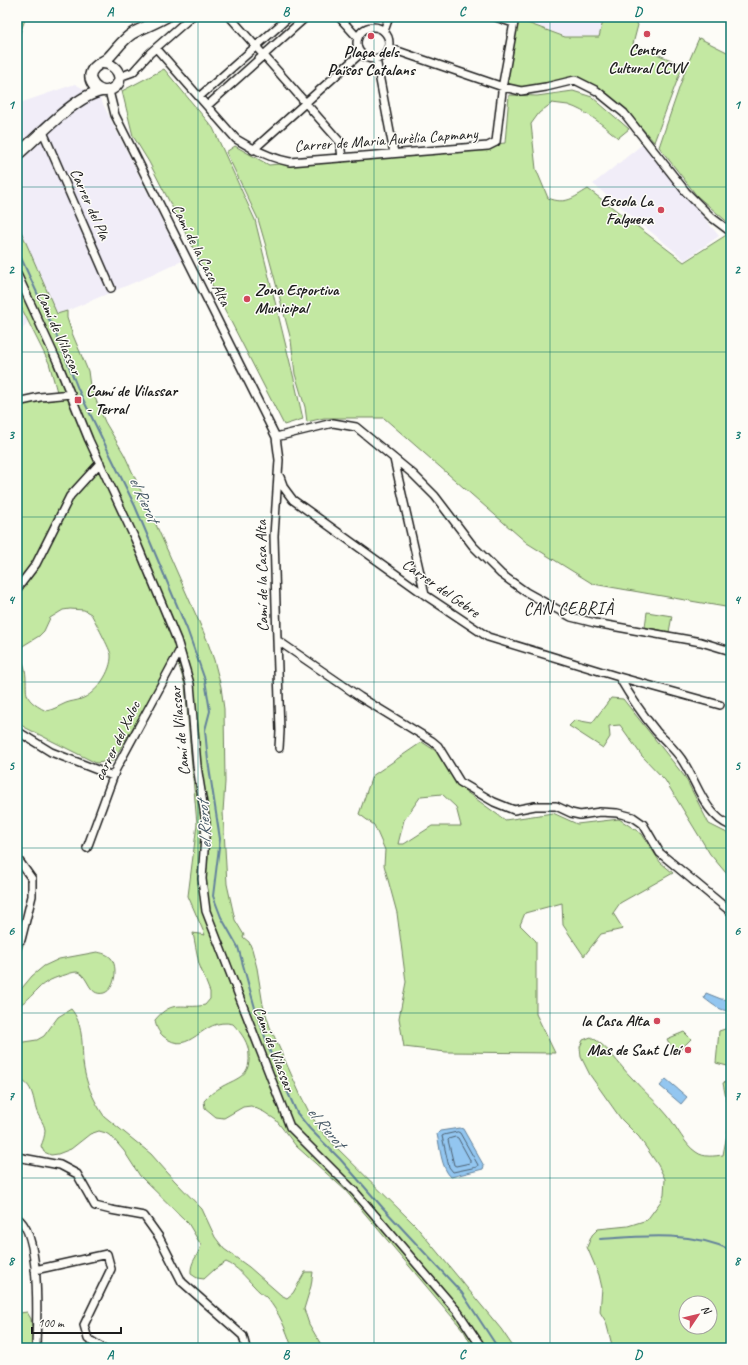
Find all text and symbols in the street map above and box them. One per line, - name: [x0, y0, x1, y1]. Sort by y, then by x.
- text: A: [107, 4, 115, 20]
- text: B: [283, 4, 291, 20]
- text: C: [459, 4, 467, 20]
- text: D: [634, 4, 643, 20]
- marker: Centre Cultural CCVV: [642, 29, 652, 39]
- marker: Plaça dels Països Catalans: [366, 31, 376, 41]
- place label: Centre Cultural CCVV: [608, 40, 689, 78]
- place label: Plaça dels Països Catalans: [328, 42, 416, 80]
- text: 1: [8, 97, 16, 113]
- text: 1: [734, 97, 742, 113]
- street label: Carrer de Maria Aurèlia Capmany: [294, 124, 480, 156]
- street label: Carrer del Pla: [65, 165, 115, 244]
- place label: Escola La Falguera: [601, 191, 655, 229]
- street label: Camí de la Casa Alta: [167, 201, 236, 311]
- marker: Escola La Falguera: [656, 205, 666, 215]
- text: 2: [8, 262, 15, 278]
- text: 2: [734, 262, 741, 278]
- place label: Zona Esportiva Municipal: [255, 280, 340, 318]
- street label: Camí de Vilassar: [32, 288, 87, 379]
- marker: Zona Esportiva Municipal: [242, 294, 252, 304]
- place label: Camí de Vilassar - Terral: [86, 381, 179, 419]
- marker: Camí de Vilassar - Terral: [73, 395, 83, 405]
- text: 3: [8, 427, 15, 443]
- text: 3: [734, 427, 741, 443]
- water label: el Rierot: [124, 473, 166, 529]
- street label: Camí de la Casa Alta: [251, 518, 273, 632]
- street label: Carrer del Gebre: [398, 554, 485, 623]
- text: 4: [8, 592, 16, 608]
- text: 4: [734, 592, 742, 608]
- district label: CAN CEBRIÀ: [524, 597, 615, 619]
- street label: Camí de Vilassar: [165, 684, 195, 777]
- street label: carrer del Xaloc: [89, 697, 146, 784]
- text: 5: [8, 758, 15, 774]
- text: 5: [734, 758, 741, 774]
- water label: el Rierot: [192, 796, 216, 850]
- text: 6: [8, 923, 15, 939]
- text: 6: [734, 923, 741, 939]
- street label: Camí de Vilassar: [249, 1004, 300, 1096]
- place label: la Casa Alta: [581, 1011, 651, 1031]
- marker: la Casa Alta: [652, 1016, 662, 1026]
- place label: Mas de Sant Lleí: [587, 1040, 683, 1060]
- marker: Mas de Sant Lleí: [683, 1045, 693, 1055]
- text: 7: [8, 1088, 15, 1104]
- text: 7: [734, 1088, 741, 1104]
- water label: el Rierot: [302, 1102, 352, 1156]
- text: 8: [8, 1253, 16, 1269]
- text: 8: [734, 1253, 742, 1269]
- north arrow: [678, 1295, 718, 1335]
- text: N: [699, 1302, 715, 1318]
- scale bar: [32, 1309, 121, 1335]
- text: 100 m: [38, 1315, 65, 1331]
- text: A: [107, 1347, 115, 1363]
- text: B: [283, 1347, 291, 1363]
- text: C: [459, 1347, 467, 1363]
- text: D: [634, 1347, 643, 1363]

